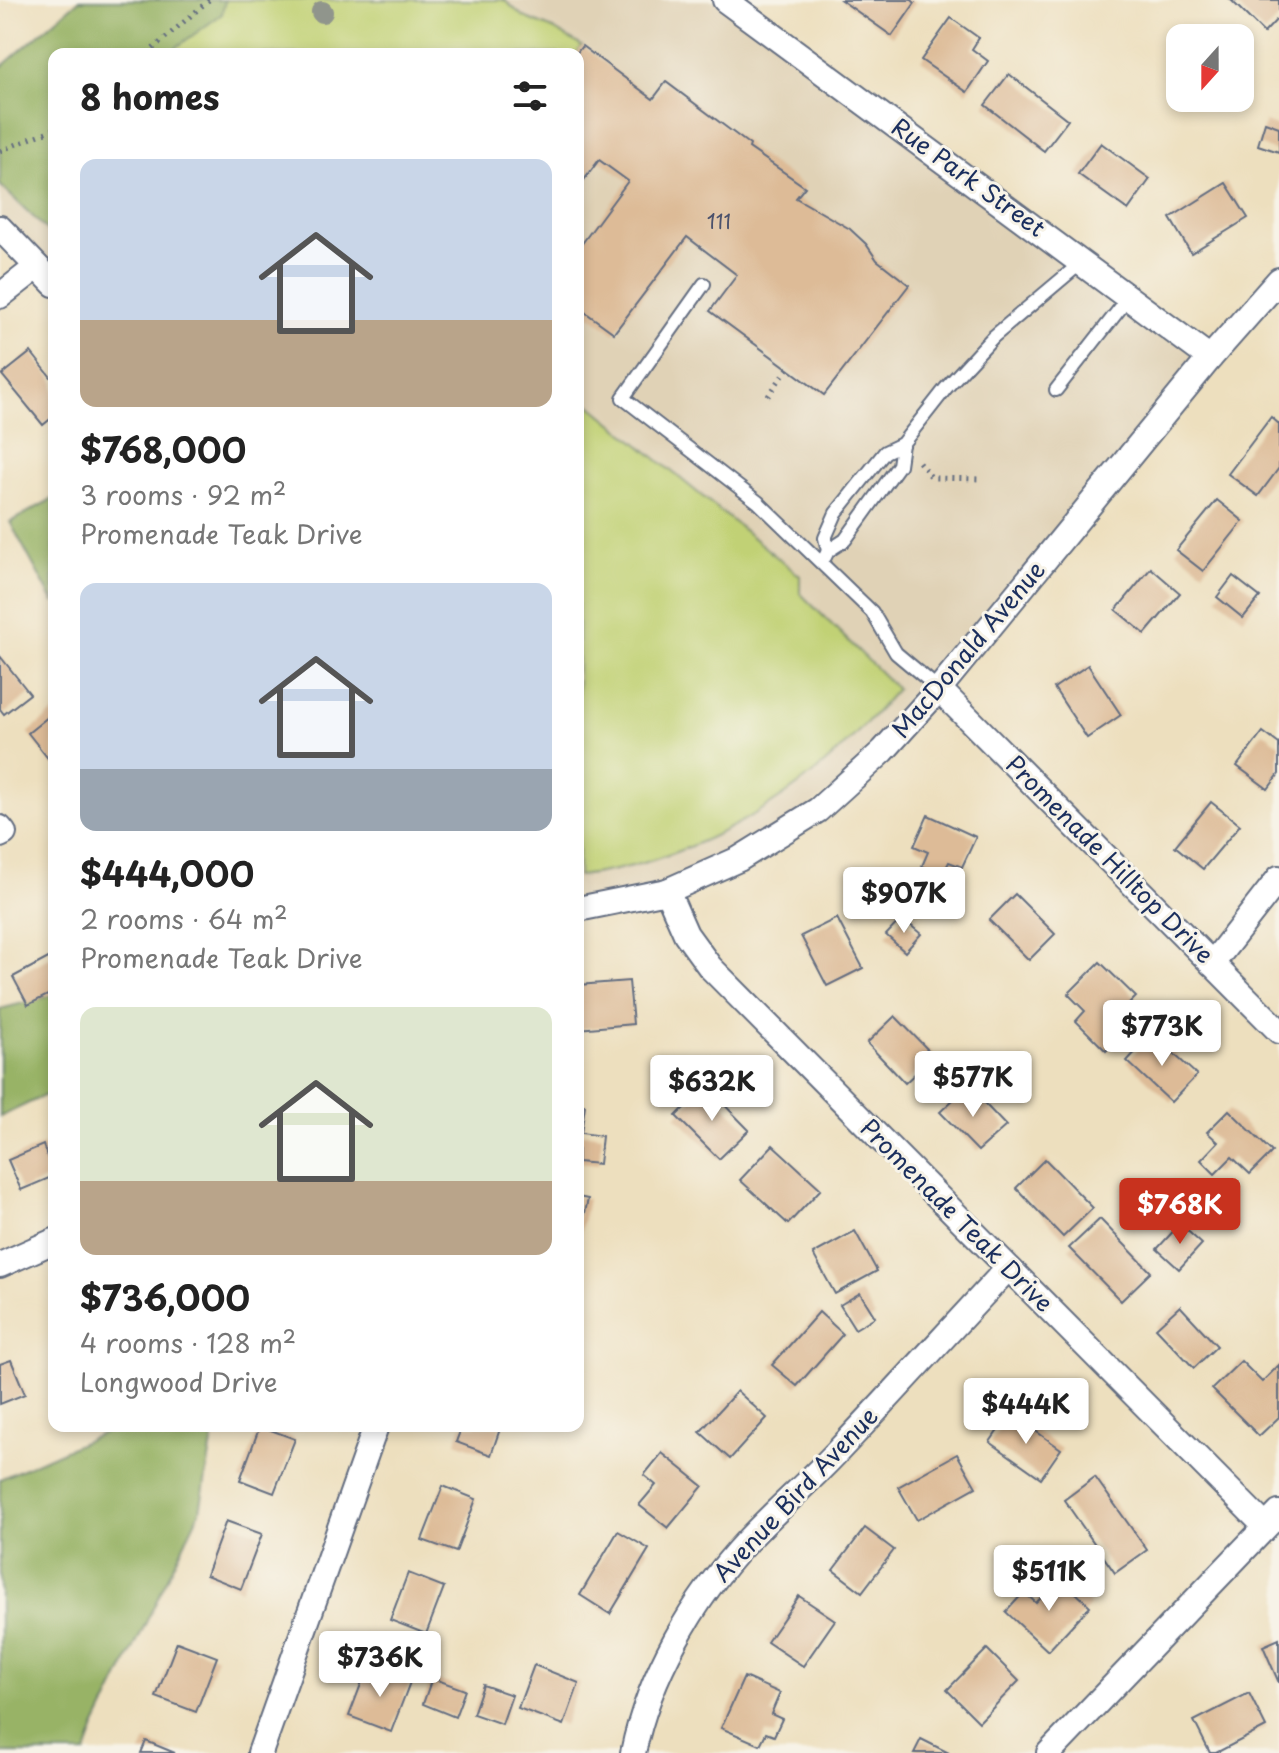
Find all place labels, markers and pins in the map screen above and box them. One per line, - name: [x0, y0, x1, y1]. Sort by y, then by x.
- pin: $907K: [848, 867, 960, 935]
- pin: $773K: [1106, 1000, 1218, 1068]
- pin: $577K: [917, 1051, 1029, 1119]
- pin: $632K: [656, 1055, 768, 1123]
- pin: $768K: [1124, 1178, 1236, 1246]
- pin: $444K: [970, 1378, 1082, 1446]
- pin: $511K: [993, 1545, 1105, 1613]
- pin: $736K: [324, 1631, 436, 1699]

